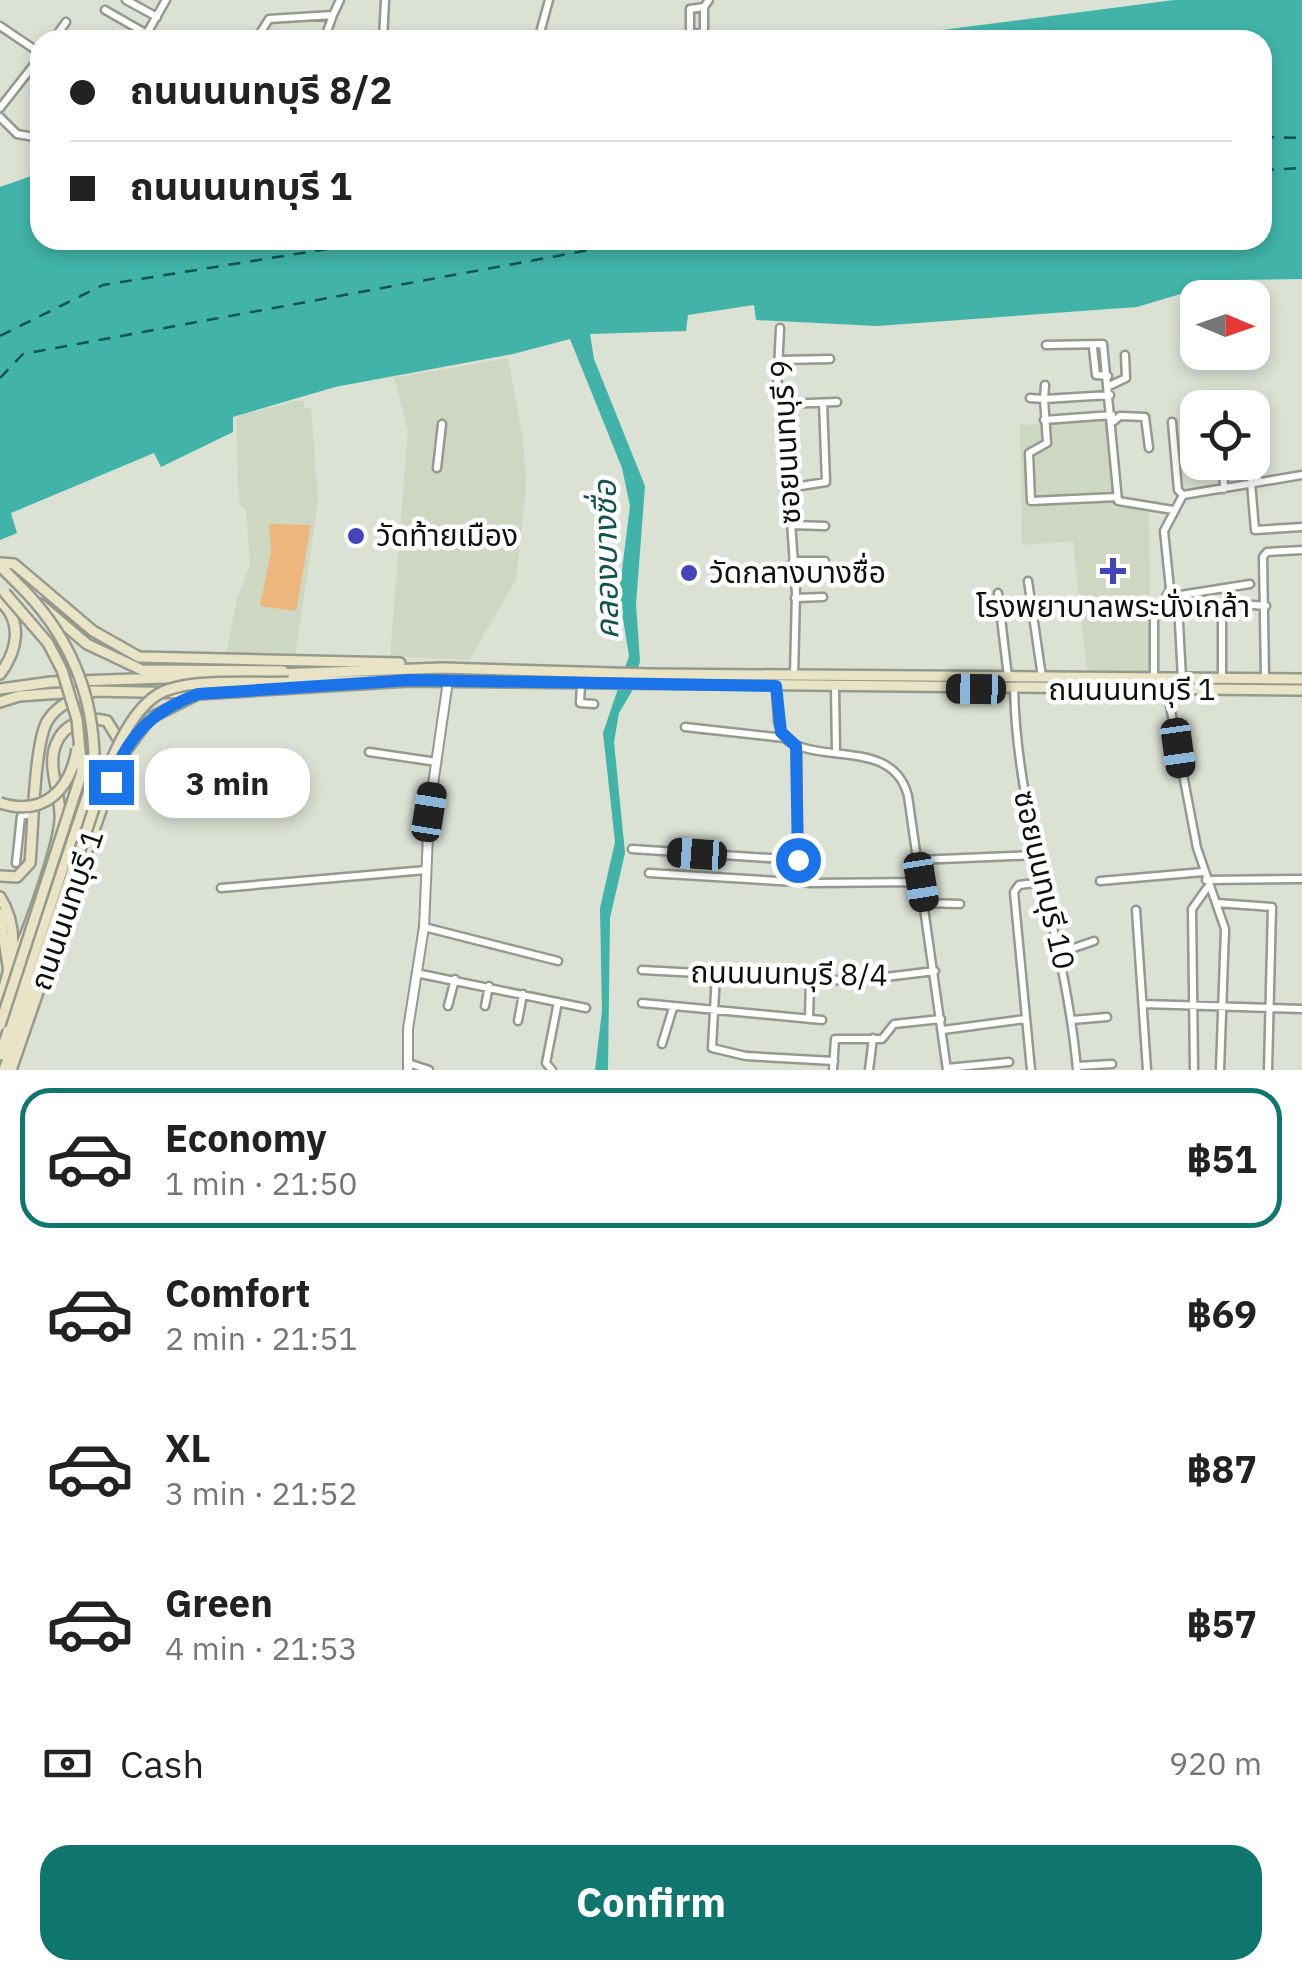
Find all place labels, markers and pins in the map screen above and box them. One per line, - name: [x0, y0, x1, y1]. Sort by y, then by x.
- place label: วัดท้ายเมือง: [376, 515, 518, 554]
- marker: วัดท้ายเมือง: [345, 525, 367, 547]
- place label: วัดกลางบางซื่อ: [709, 552, 886, 591]
- marker: โรงพยาบาลพระนั่งเกล้า: [1100, 558, 1126, 584]
- marker: วัดกลางบางซื่อ: [678, 562, 700, 584]
- place label: โรงพยาบาลพระนั่งเกล้า: [976, 586, 1250, 625]

